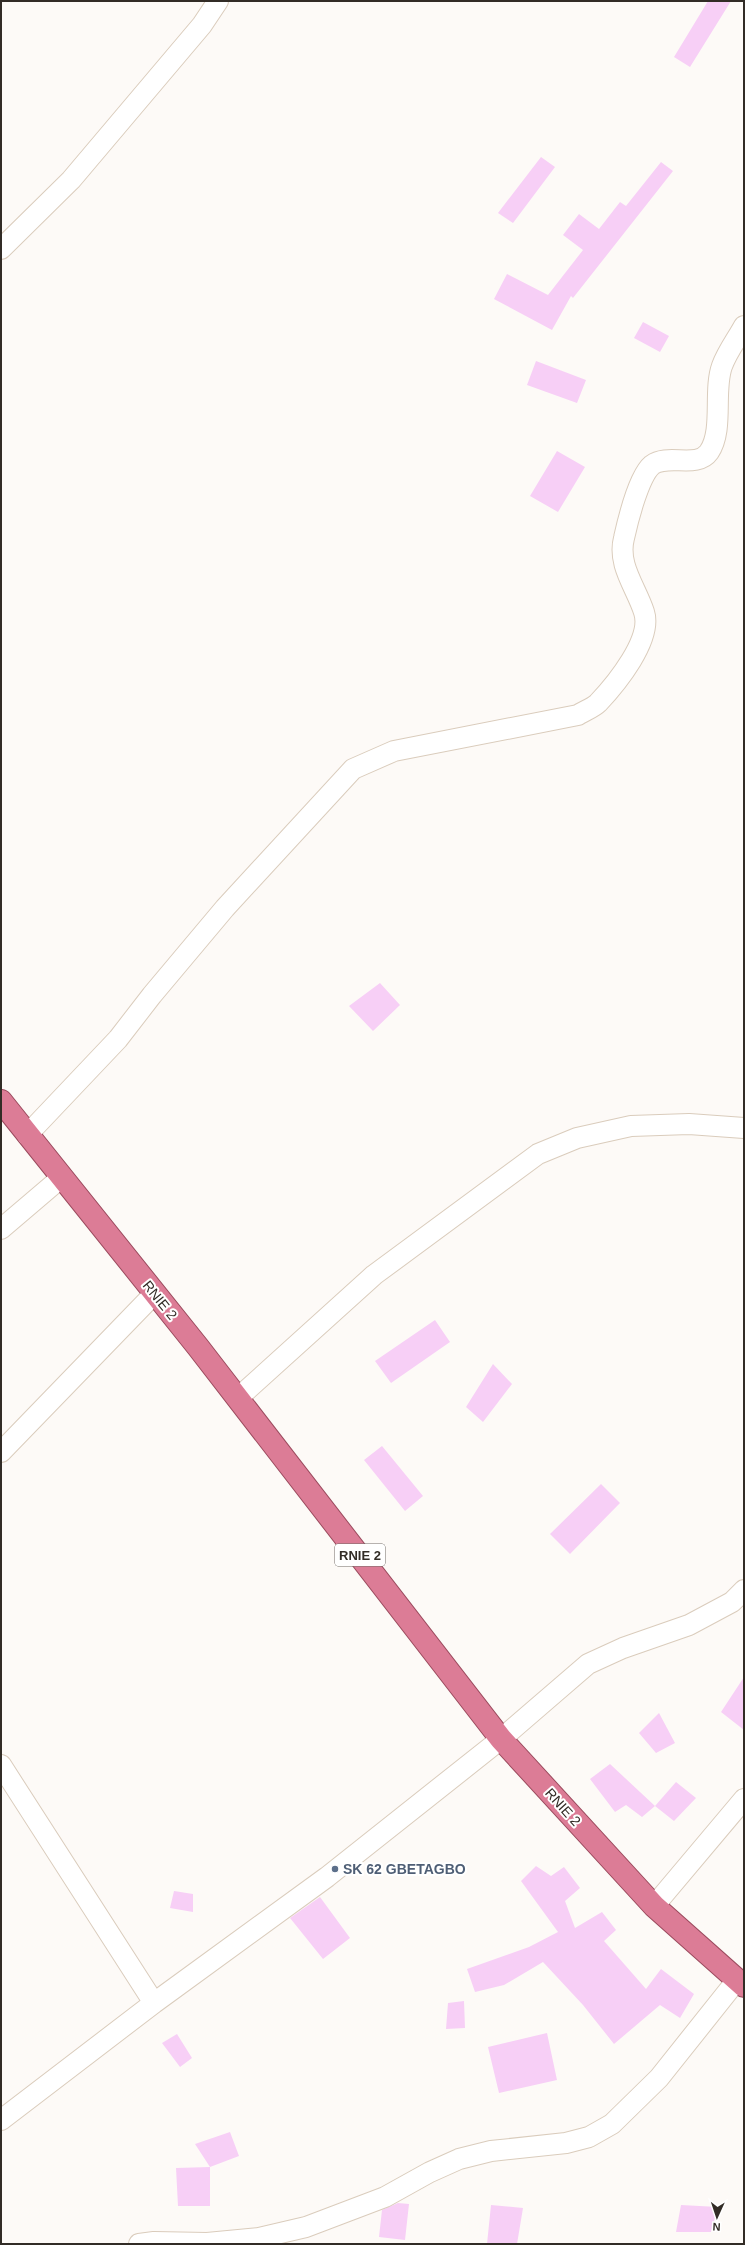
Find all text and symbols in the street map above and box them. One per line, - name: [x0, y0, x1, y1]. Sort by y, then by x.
- street label: RNIE 2: [140, 1277, 181, 1323]
- road number: RNIE 2: [335, 1544, 385, 1566]
- street label: RNIE 2: [542, 1785, 584, 1829]
- place label: SK 62 GBETAGBO: [343, 1861, 466, 1877]
- marker: SK 62 GBETAGBO: [330, 1864, 340, 1874]
- north arrow: [697, 2197, 737, 2237]
- text: N: [712, 2221, 721, 2233]

